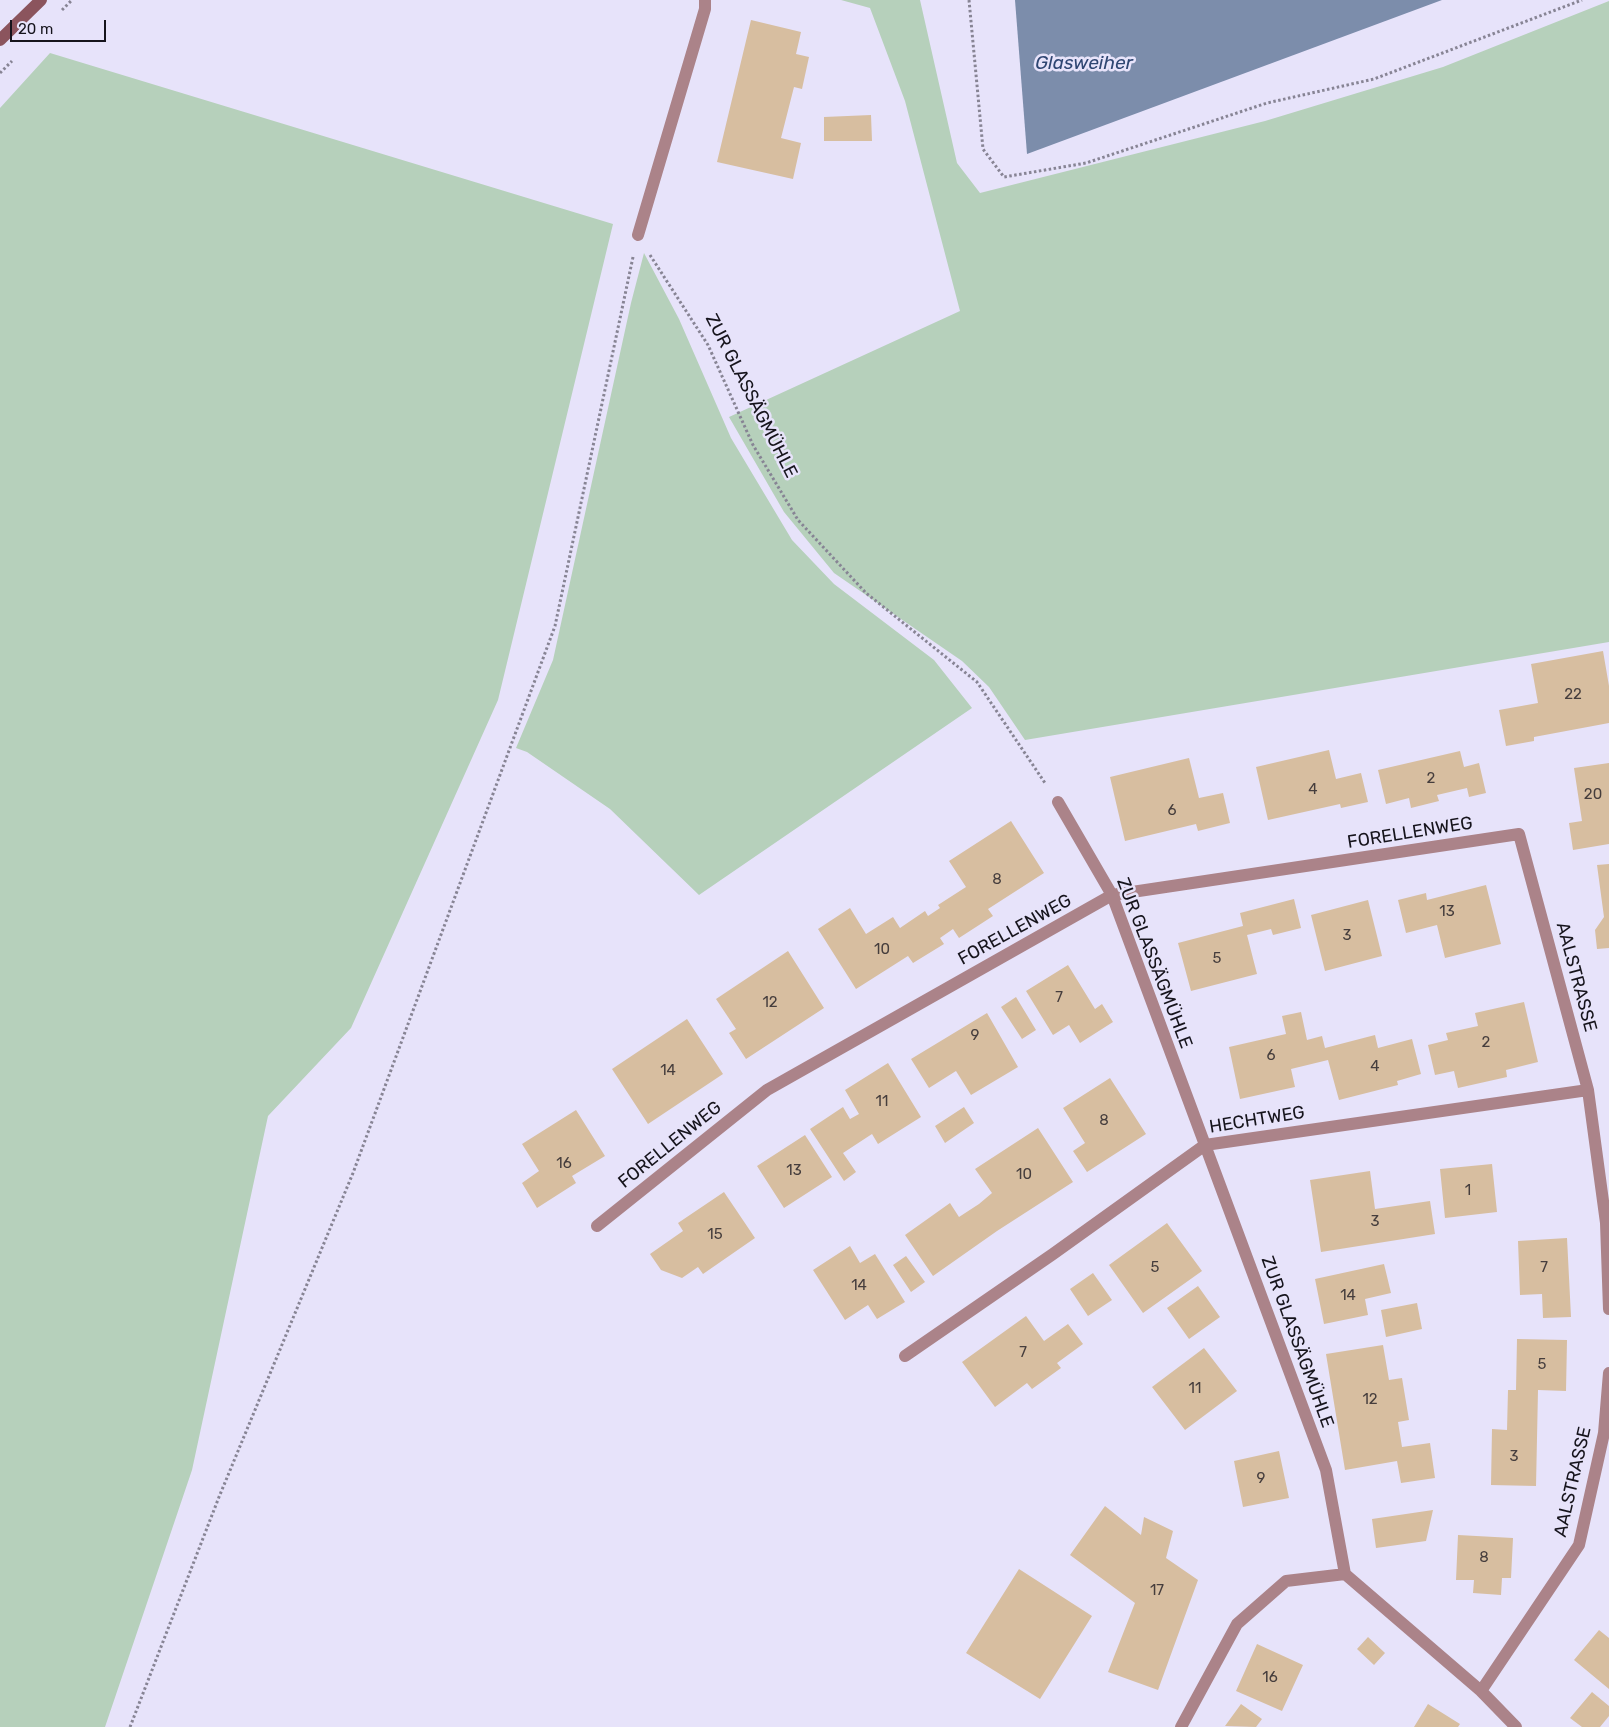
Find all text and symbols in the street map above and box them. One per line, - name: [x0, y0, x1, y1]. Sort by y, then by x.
- scale bar: [12, 10, 109, 42]
- text: 20 m: [18, 20, 53, 38]
- water label: Glasweiher: [1035, 53, 1133, 75]
- street label: ZUR GLASSÄGMÜHLE: [700, 310, 802, 482]
- house number: 22: [1564, 686, 1582, 704]
- house number: 2: [1427, 770, 1435, 788]
- house number: 4: [1308, 781, 1318, 799]
- house number: 20: [1584, 786, 1602, 804]
- house number: 6: [1167, 802, 1177, 820]
- street label: FORELLENWEG: [1346, 812, 1474, 854]
- house number: 8: [992, 871, 1002, 889]
- street label: ZUR GLASSÄGMÜHLE: [1111, 875, 1197, 1051]
- street label: FORELLENWEG: [954, 890, 1076, 970]
- house number: 13: [1439, 903, 1455, 921]
- street label: AALSTRASSE: [1551, 920, 1601, 1034]
- house number: 3: [1342, 927, 1352, 945]
- house number: 10: [874, 941, 890, 959]
- house number: 5: [1213, 950, 1221, 968]
- house number: 7: [1055, 989, 1063, 1007]
- house number: 12: [762, 994, 778, 1012]
- house number: 9: [971, 1027, 979, 1045]
- house number: 2: [1482, 1034, 1490, 1052]
- house number: 6: [1266, 1047, 1276, 1065]
- house number: 4: [1370, 1058, 1380, 1076]
- house number: 14: [660, 1062, 676, 1080]
- house number: 11: [876, 1093, 888, 1111]
- street label: FORELLENWEG: [614, 1097, 726, 1193]
- street label: HECHTWEG: [1208, 1102, 1306, 1138]
- house number: 8: [1099, 1112, 1109, 1130]
- house number: 16: [556, 1155, 572, 1173]
- house number: 13: [786, 1162, 802, 1180]
- house number: 10: [1016, 1166, 1032, 1184]
- house number: 1: [1465, 1182, 1471, 1200]
- house number: 3: [1370, 1213, 1380, 1231]
- house number: 15: [707, 1226, 723, 1244]
- street label: ZUR GLASSÄGMÜHLE: [1256, 1253, 1338, 1431]
- house number: 5: [1151, 1259, 1159, 1277]
- house number: 7: [1540, 1259, 1548, 1277]
- house number: 14: [851, 1277, 867, 1295]
- house number: 14: [1340, 1287, 1356, 1305]
- house number: 7: [1019, 1344, 1027, 1362]
- house number: 5: [1538, 1356, 1546, 1374]
- house number: 11: [1189, 1380, 1201, 1398]
- house number: 12: [1362, 1391, 1378, 1409]
- street label: AALSTRASSE: [1550, 1425, 1596, 1539]
- house number: 3: [1509, 1448, 1519, 1466]
- house number: 9: [1257, 1470, 1265, 1488]
- house number: 8: [1479, 1549, 1489, 1567]
- house number: 17: [1150, 1582, 1164, 1600]
- house number: 16: [1262, 1669, 1278, 1687]

